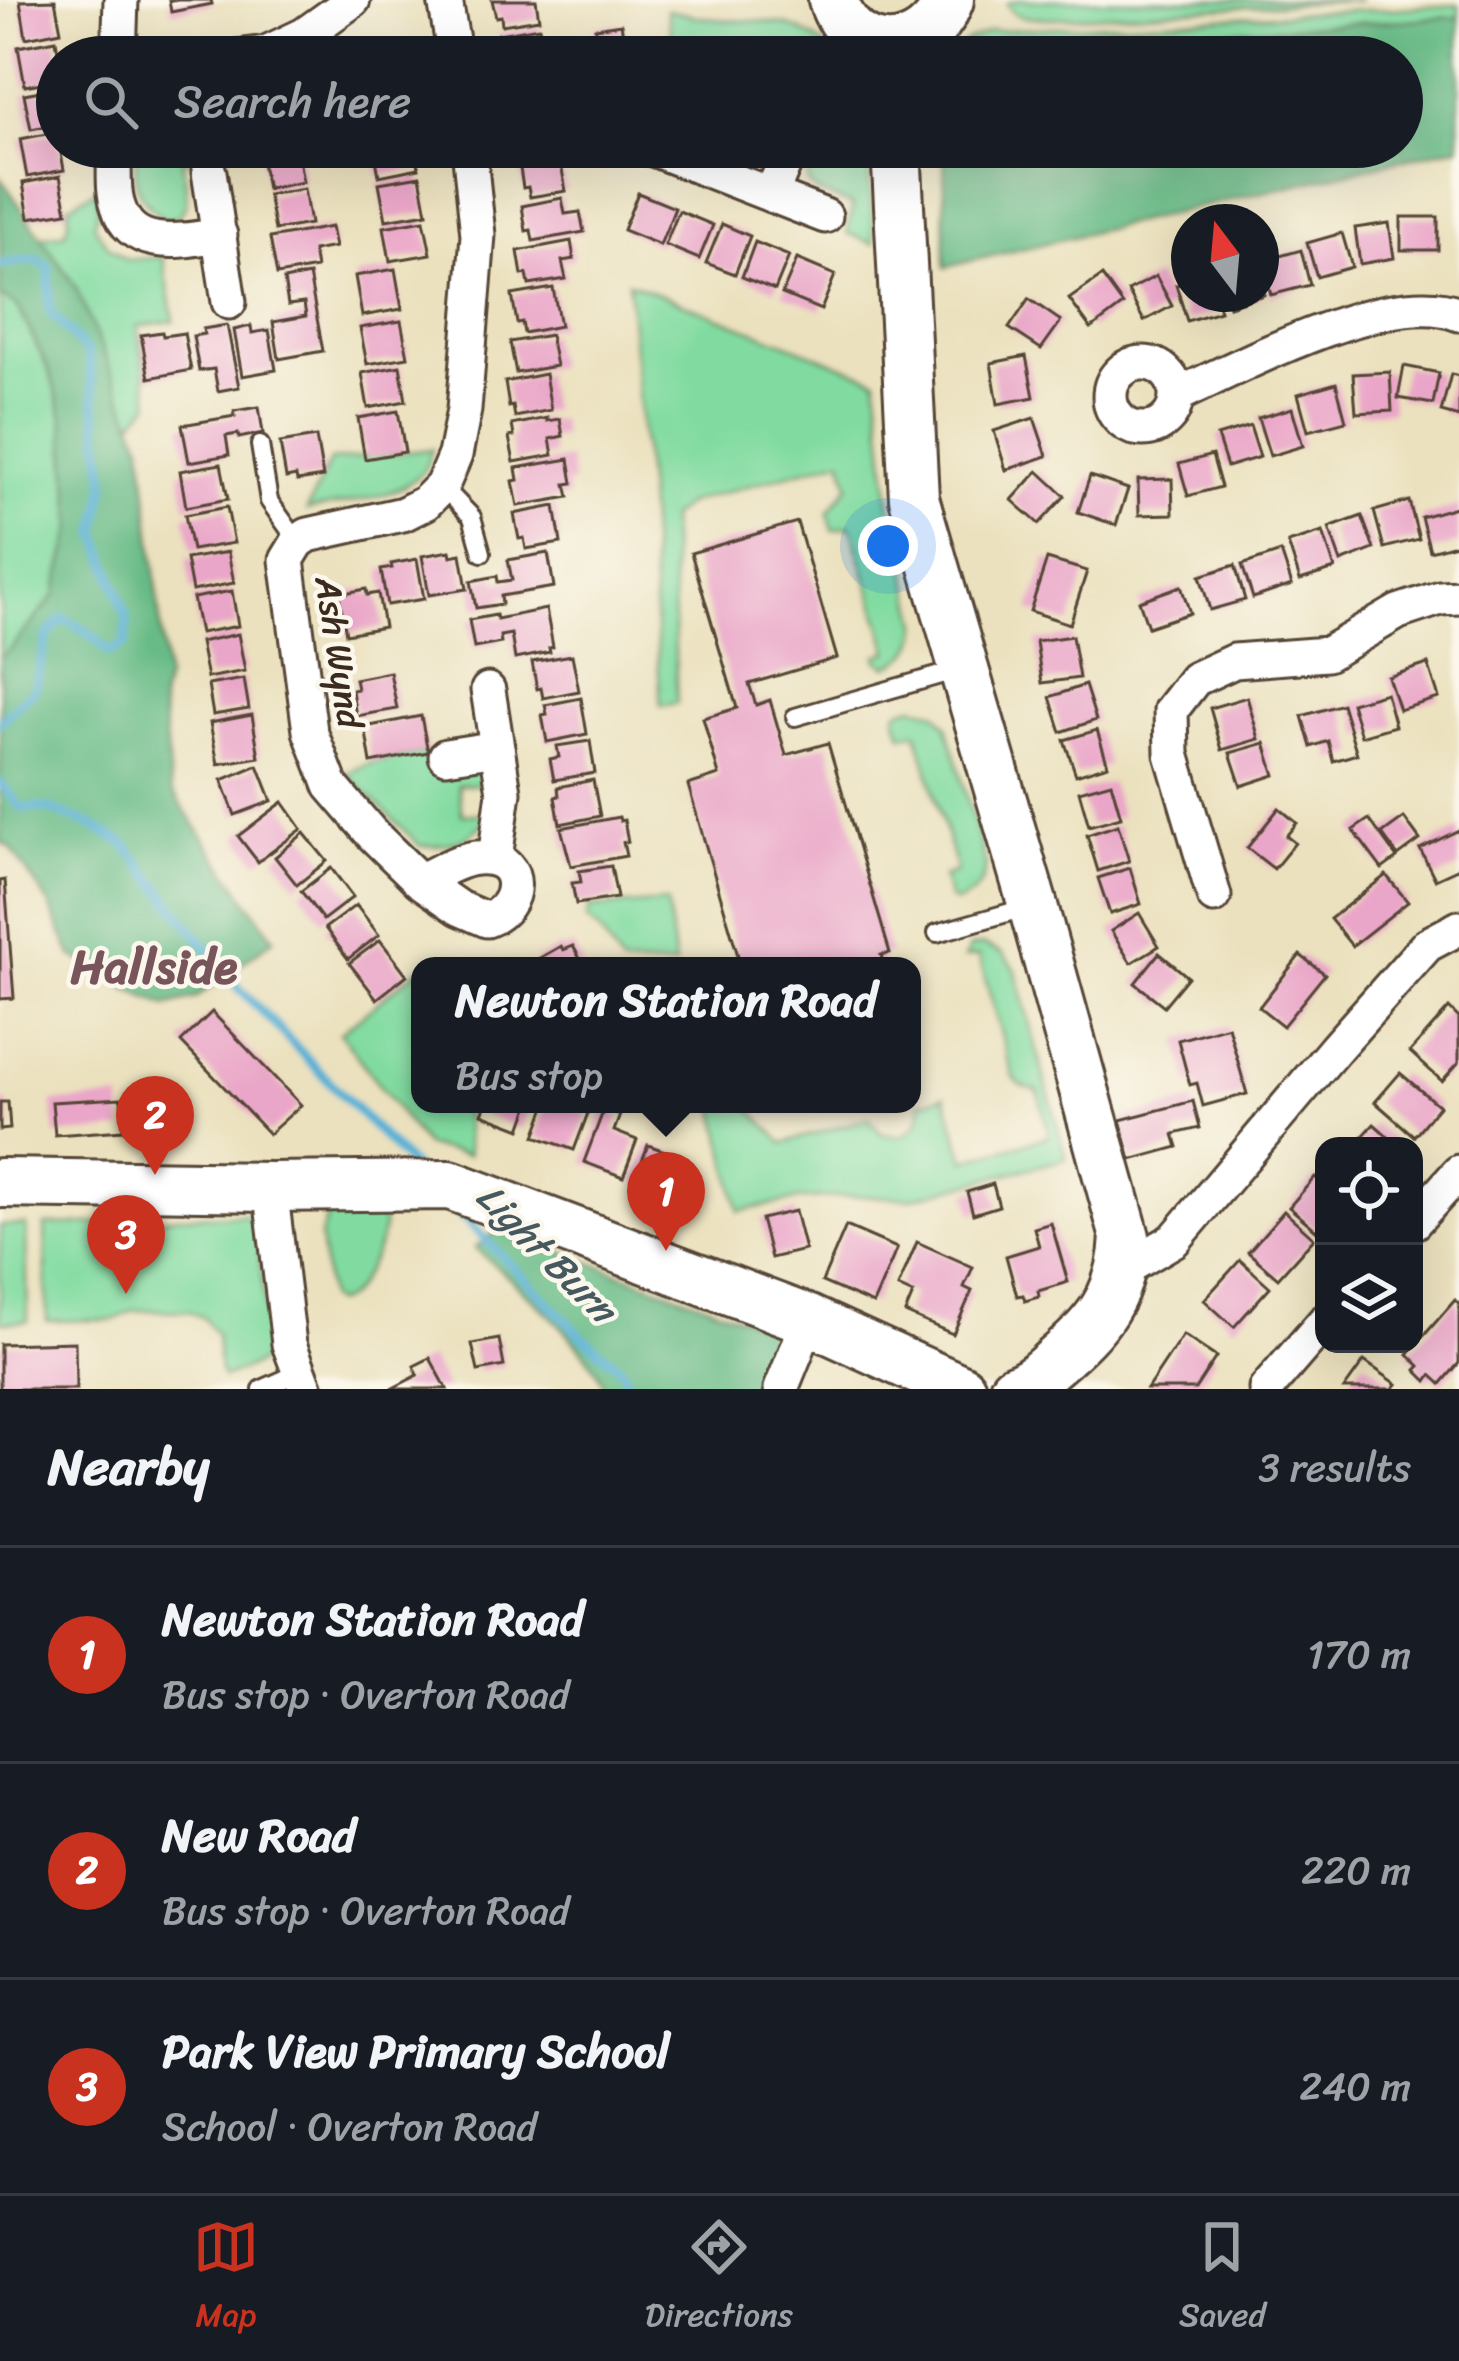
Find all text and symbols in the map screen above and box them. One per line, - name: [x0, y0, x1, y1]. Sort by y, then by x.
- search box: [36, 36, 1423, 168]
- text: Search here: [174, 62, 411, 142]
- icon: search: [78, 69, 144, 135]
- north arrow: [1171, 204, 1279, 312]
- your location: [858, 516, 918, 576]
- street label: Ash Wynd: [295, 571, 383, 735]
- district label: Hallside: [71, 924, 237, 1009]
- popup: [411, 957, 921, 1113]
- text: Newton Station Road: [455, 961, 877, 1041]
- text: Bus stop: [455, 1041, 603, 1110]
- pin: 2: [116, 1076, 194, 1175]
- map controls: [1315, 1137, 1423, 1353]
- button: locate: [1315, 1137, 1423, 1245]
- pin: 1: [627, 1152, 705, 1251]
- water label: Light Burn: [459, 1165, 637, 1342]
- pin: 3: [87, 1195, 165, 1294]
- button: layers: [1315, 1245, 1423, 1353]
- text: Nearby: [48, 1422, 209, 1512]
- text: 3 results: [1258, 1433, 1411, 1502]
- text: Newton Station Road: [162, 1580, 584, 1660]
- text: 1: [79, 1620, 95, 1689]
- text: 170 m: [1307, 1620, 1411, 1689]
- text: Bus stop · Overton Road: [162, 1660, 570, 1729]
- text: New Road: [162, 1796, 356, 1876]
- text: 2: [76, 1836, 98, 1905]
- text: 220 m: [1301, 1836, 1411, 1905]
- text: Bus stop · Overton Road: [162, 1876, 570, 1945]
- text: Park View Primary School: [162, 2012, 670, 2092]
- text: 3: [76, 2052, 98, 2121]
- text: 240 m: [1299, 2052, 1411, 2121]
- text: School · Overton Road: [162, 2092, 537, 2161]
- tab: Map: [193, 2214, 259, 2344]
- tab: Directions: [645, 2214, 793, 2344]
- tab: Saved: [1179, 2214, 1266, 2344]

